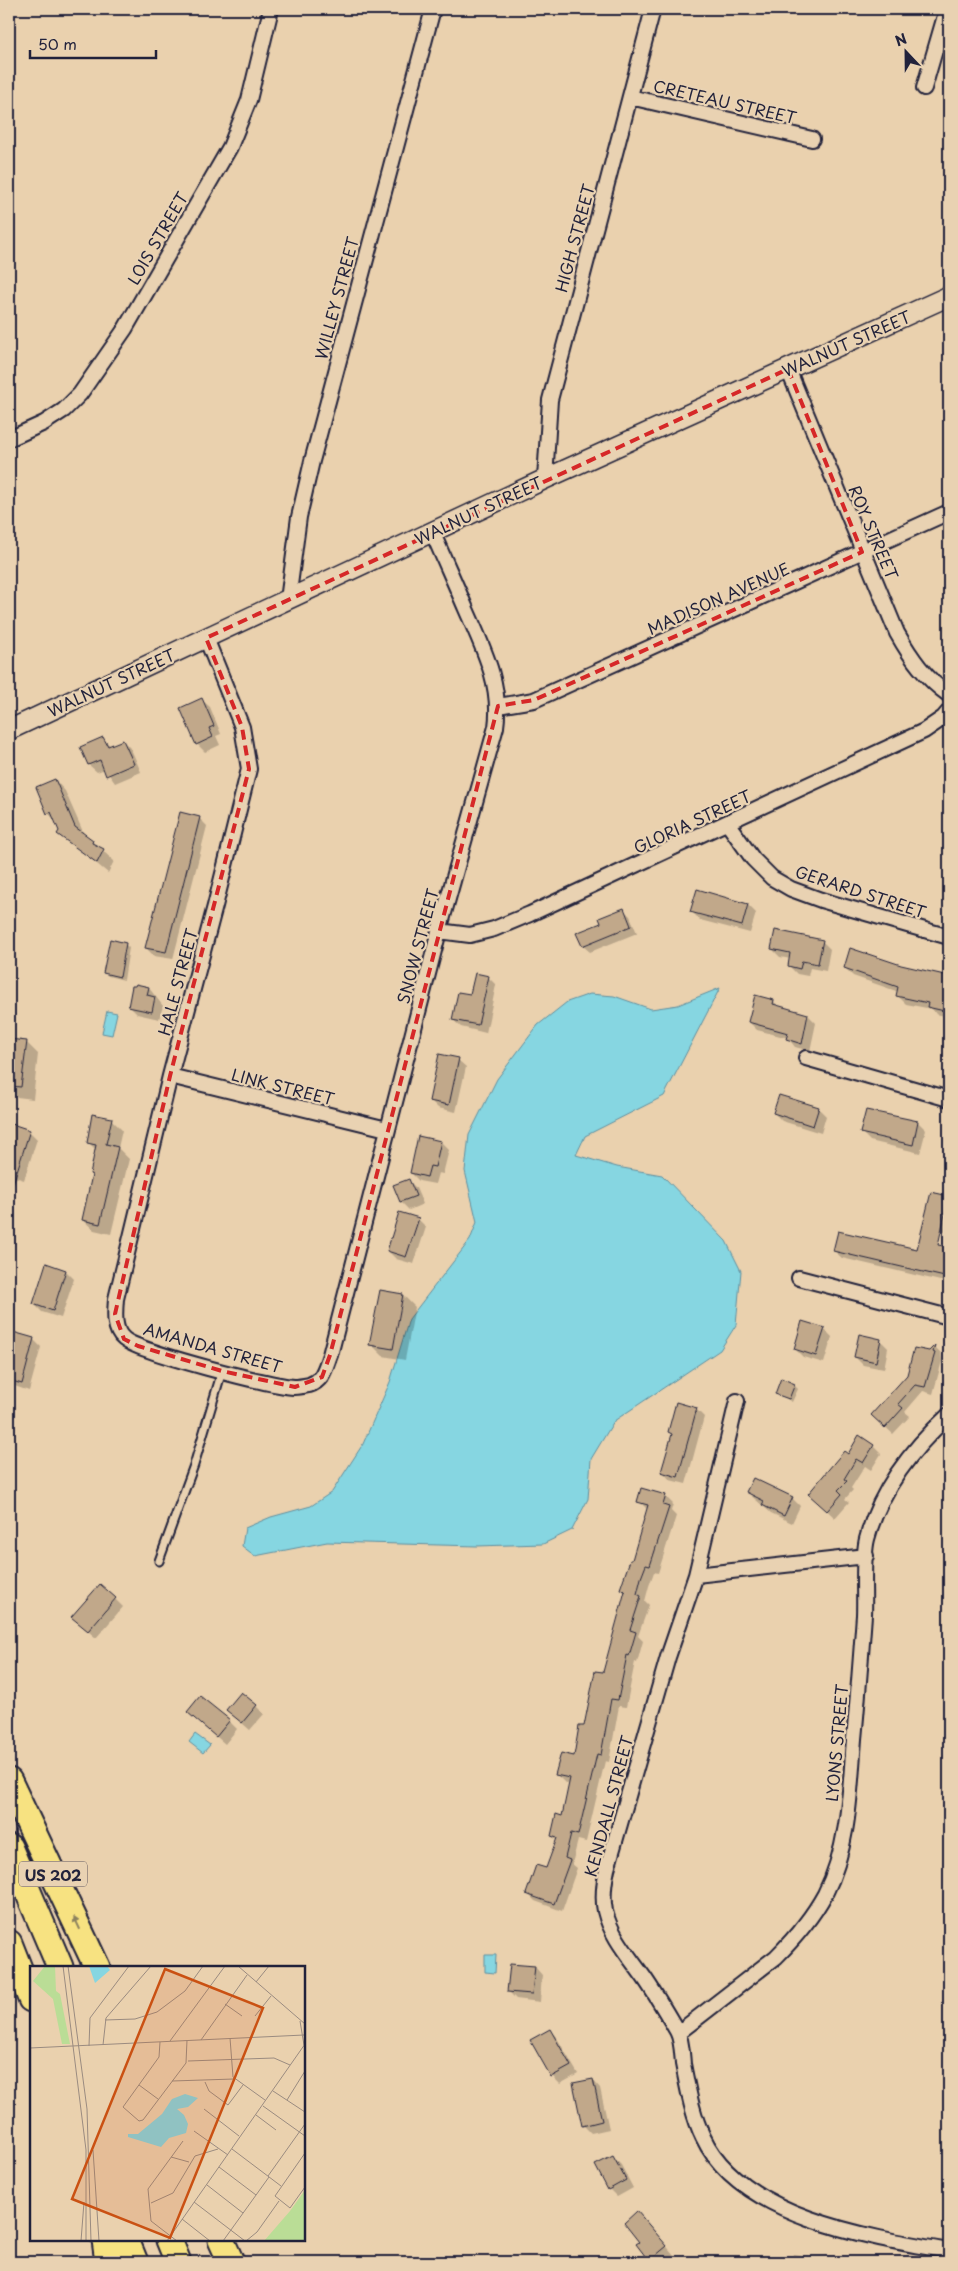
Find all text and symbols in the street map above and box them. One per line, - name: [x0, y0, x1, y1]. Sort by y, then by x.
- scale bar: [30, 28, 156, 60]
- north arrow: [880, 28, 930, 78]
- text: N: [892, 28, 910, 51]
- text: 50 m: [38, 32, 77, 55]
- street label: CRETEAU STREET: [651, 73, 799, 129]
- street label: HIGH STREET: [548, 181, 600, 295]
- street label: LOIS STREET: [121, 187, 193, 289]
- street label: WILLEY STREET: [308, 234, 364, 362]
- street label: WALNUT STREET: [778, 304, 914, 382]
- street label: WALNUT STREET: [410, 470, 546, 550]
- street label: ROY STREET: [843, 481, 905, 583]
- street label: MADISON AVENUE: [643, 556, 793, 640]
- street label: WALNUT STREET: [43, 642, 179, 722]
- street label: GLORIA STREET: [629, 783, 755, 859]
- street label: GERARD STREET: [793, 859, 930, 924]
- street label: SNOW STREET: [390, 886, 444, 1006]
- street label: HALE STREET: [151, 926, 203, 1038]
- street label: LINK STREET: [229, 1062, 337, 1110]
- street label: AMANDA STREET: [141, 1316, 285, 1378]
- street label: LYONS STREET: [819, 1683, 853, 1803]
- street label: KENDALL STREET: [578, 1733, 638, 1879]
- road number: US 202: [19, 1862, 87, 1886]
- one-way arrow: [72, 1916, 80, 1930]
- inset map: [30, 1966, 305, 2241]

